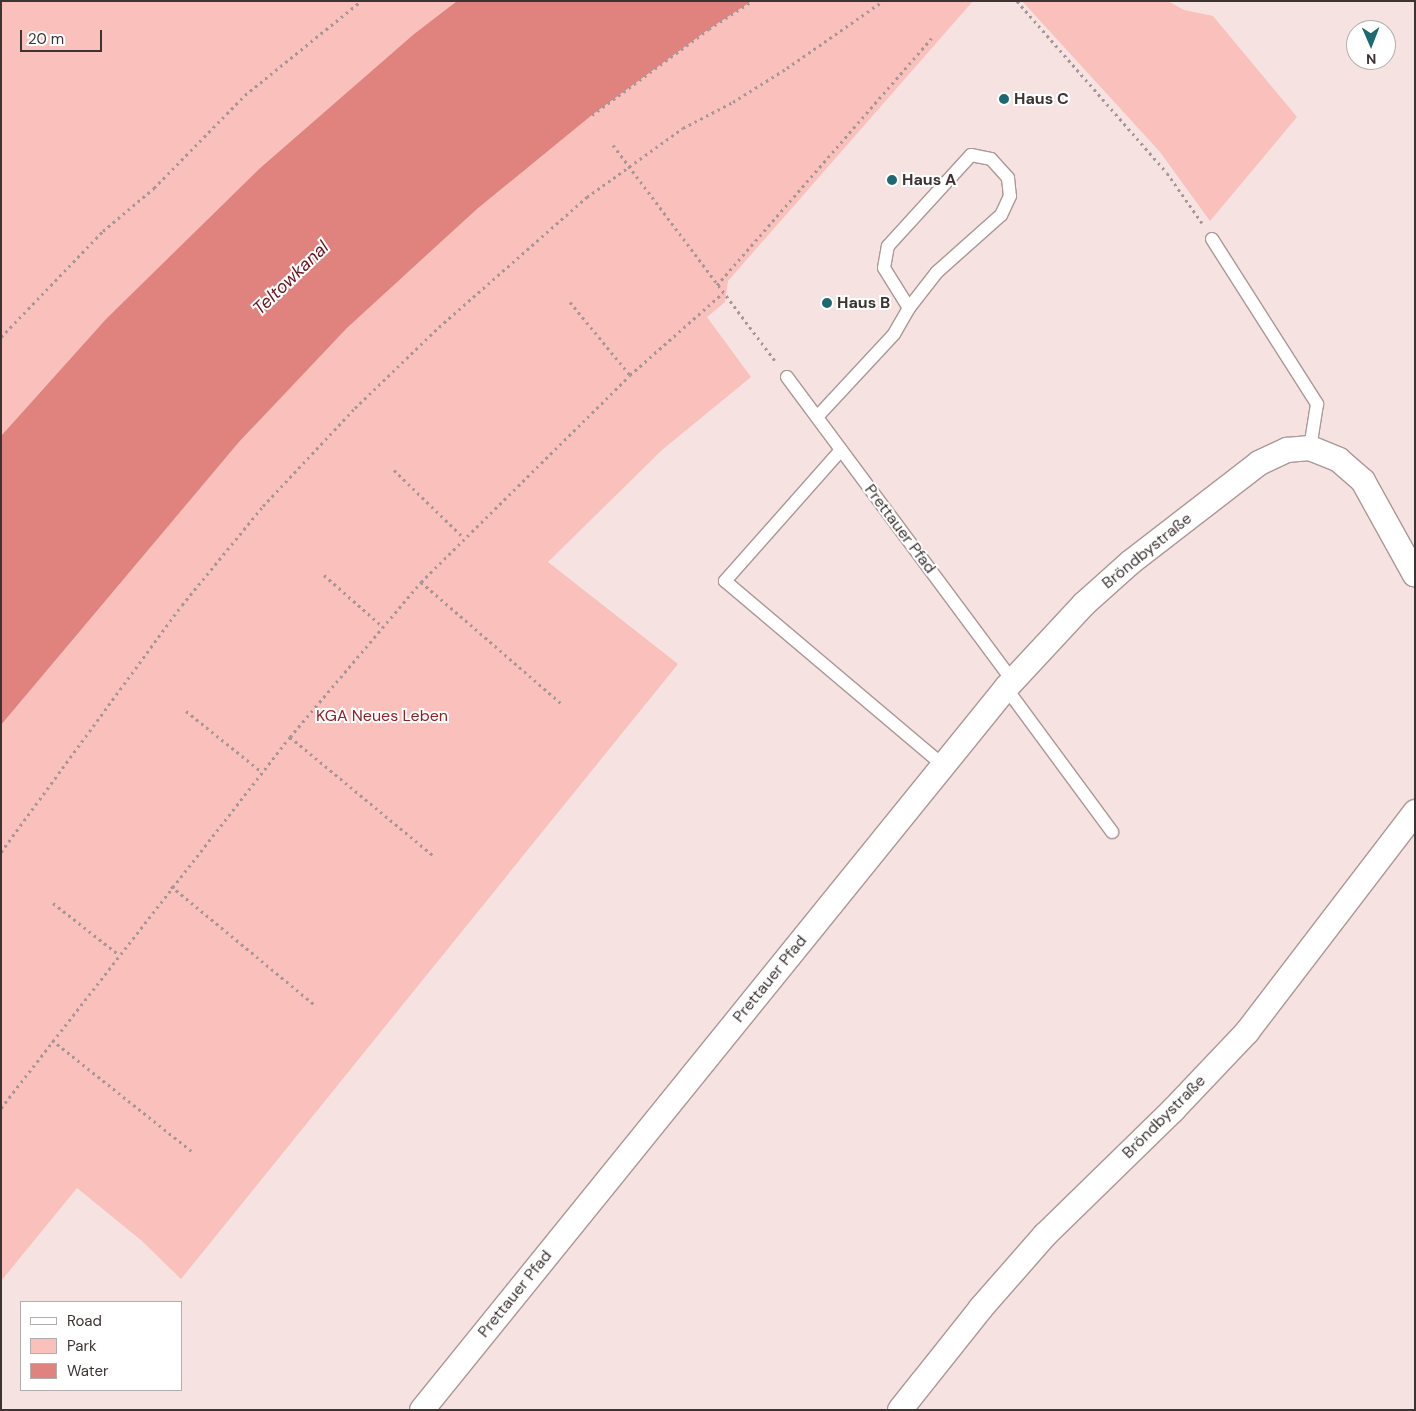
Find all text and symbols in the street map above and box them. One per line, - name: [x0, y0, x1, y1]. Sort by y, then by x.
- scale bar: [22, 20, 105, 52]
- north arrow: [1346, 20, 1396, 70]
- text: 20 m: [28, 29, 64, 49]
- text: N: [1366, 50, 1377, 68]
- place label: Haus C: [1014, 89, 1069, 109]
- marker: Haus C: [998, 93, 1010, 105]
- place label: Haus A: [902, 170, 956, 190]
- marker: Haus A: [886, 174, 898, 186]
- water label: Teltowkanal: [249, 237, 333, 319]
- place label: Haus B: [837, 293, 890, 313]
- marker: Haus B: [821, 297, 833, 309]
- street label: Prettauer Pfad: [860, 481, 940, 577]
- street label: Bröndbystraße: [1098, 509, 1196, 593]
- park label: KGA Neues Leben: [316, 706, 448, 726]
- street label: Prettauer Pfad: [729, 932, 811, 1026]
- street label: Bröndbystraße: [1118, 1071, 1210, 1163]
- street label: Prettauer Pfad: [474, 1247, 556, 1341]
- legend: [20, 1301, 182, 1391]
- text: Road: [67, 1311, 102, 1331]
- text: Park: [67, 1336, 97, 1356]
- text: Water: [67, 1361, 108, 1381]

